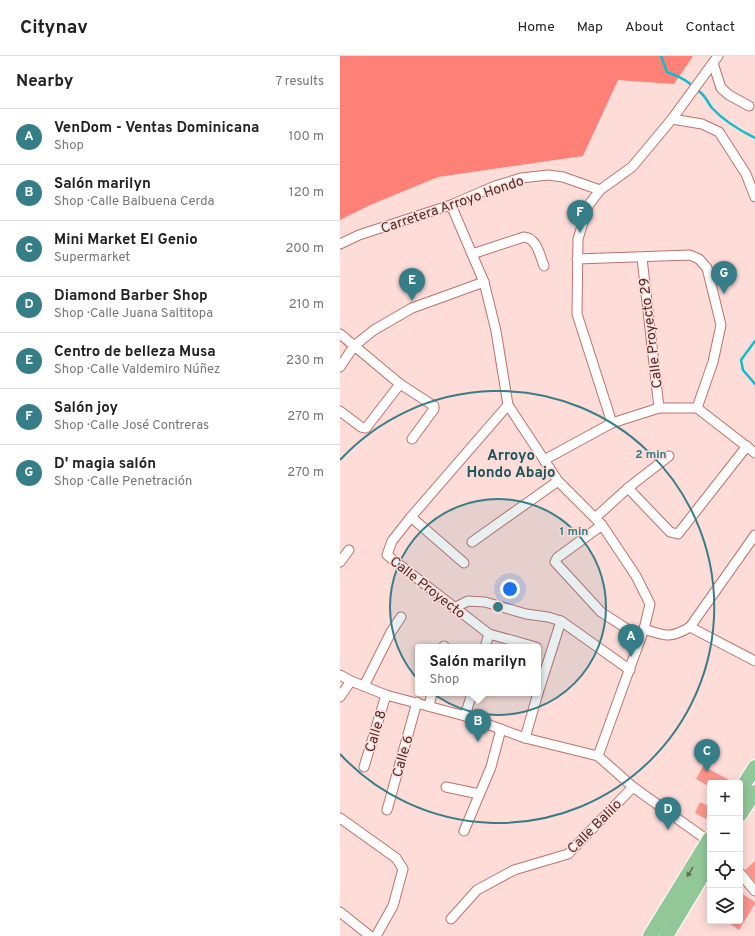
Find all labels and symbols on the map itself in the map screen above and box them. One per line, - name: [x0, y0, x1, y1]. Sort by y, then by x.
- street label: Carretera Arroyo Hondo: [379, 173, 526, 238]
- pin: F: [567, 200, 593, 233]
- pin: G: [711, 261, 737, 294]
- pin: E: [399, 268, 425, 301]
- street label: Calle Proyecto 29: [636, 276, 667, 389]
- district label: Arroyo Hondo Abajo: [467, 447, 555, 483]
- text: 2 min: [635, 447, 667, 463]
- text: 1 min: [560, 524, 588, 540]
- street label: Calle Proyecto: [386, 553, 468, 623]
- your location: [500, 579, 520, 599]
- centre of rings: [491, 600, 505, 614]
- pin: A: [618, 624, 644, 657]
- street label: Calle 8: [362, 708, 391, 755]
- pin: B: [465, 709, 491, 742]
- street label: Calle 6: [389, 733, 418, 779]
- pin: C: [694, 739, 720, 772]
- street label: Calle Balilo: [564, 796, 626, 858]
- pin: D: [655, 797, 681, 830]
- one-way arrow: [686, 866, 693, 877]

